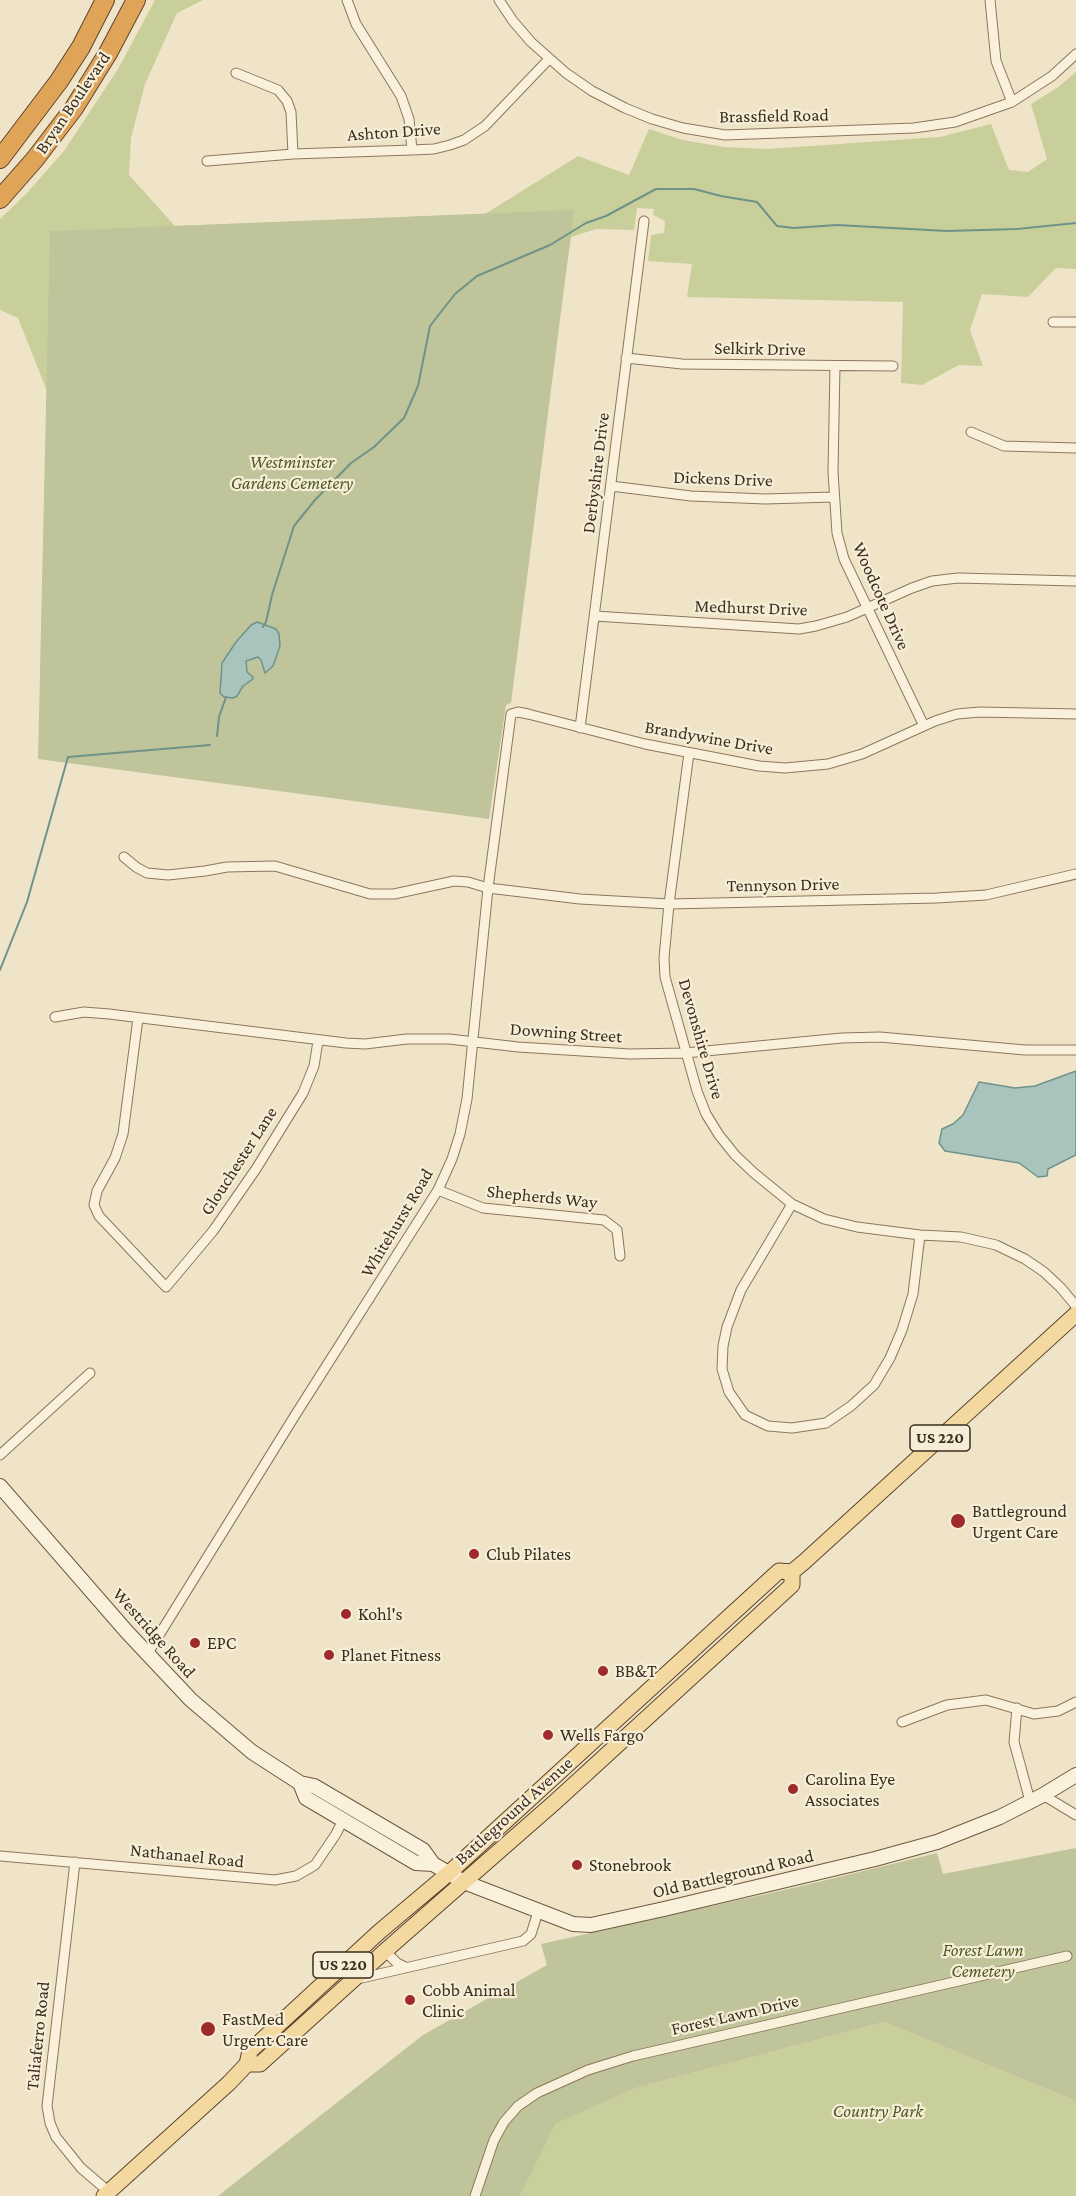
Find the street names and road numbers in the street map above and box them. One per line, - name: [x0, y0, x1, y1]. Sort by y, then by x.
- street label: Bryan Boulevard: [31, 48, 115, 158]
- street label: Brassfield Road: [719, 104, 829, 128]
- street label: Ashton Drive: [346, 118, 442, 146]
- street label: Selkirk Drive: [714, 337, 806, 361]
- street label: Derbyshire Drive: [578, 411, 614, 535]
- street label: Dickens Drive: [673, 466, 773, 492]
- street label: Woodcote Drive: [848, 539, 914, 653]
- street label: Medhurst Drive: [694, 595, 808, 621]
- street label: Brandywine Drive: [643, 716, 775, 760]
- street label: Tennyson Drive: [726, 873, 840, 897]
- street label: Devonshire Drive: [673, 976, 729, 1102]
- street label: Downing Street: [509, 1018, 623, 1048]
- street label: Glouchester Lane: [196, 1103, 282, 1219]
- street label: Whitehurst Road: [356, 1165, 438, 1281]
- street label: Shepherds Way: [486, 1180, 598, 1214]
- road number: US 220: [910, 1425, 970, 1451]
- street label: Westridge Road: [108, 1584, 200, 1682]
- street label: Battleground Avenue: [450, 1752, 578, 1870]
- street label: Nathanael Road: [129, 1839, 245, 1873]
- street label: Old Battleground Road: [650, 1845, 816, 1903]
- road number: US 220: [313, 1952, 373, 1978]
- street label: Taliaferro Road: [22, 1980, 54, 2092]
- street label: Forest Lawn Drive: [669, 1990, 801, 2040]

